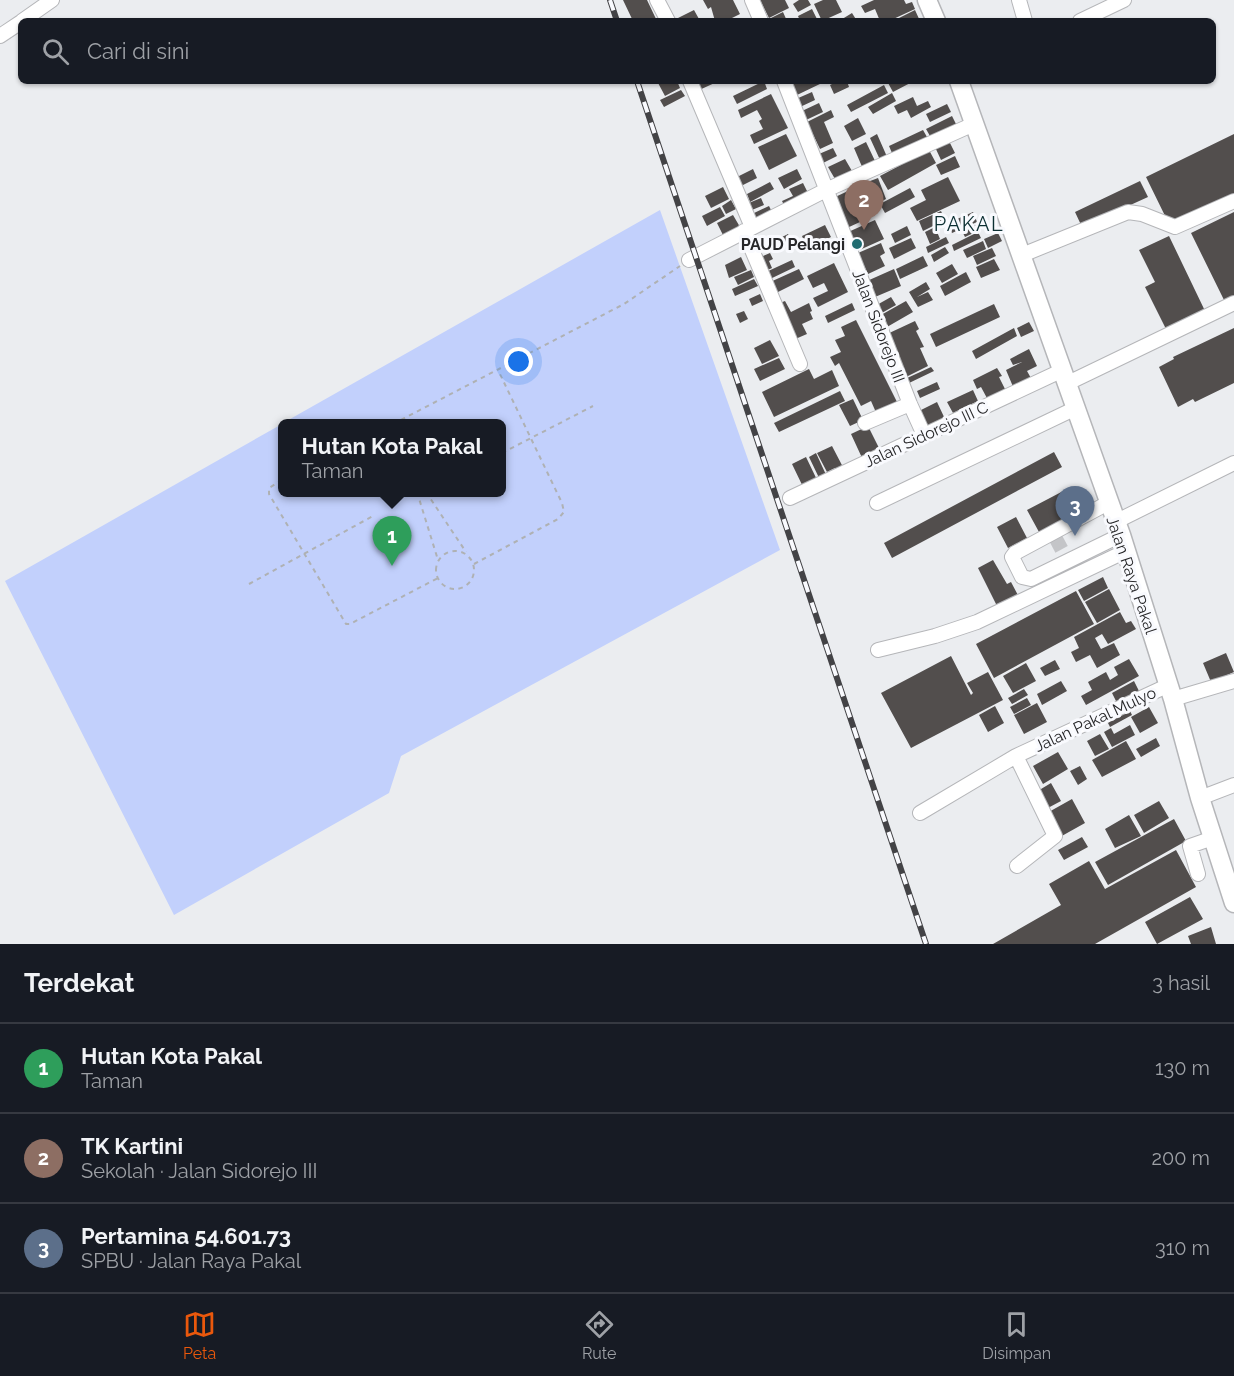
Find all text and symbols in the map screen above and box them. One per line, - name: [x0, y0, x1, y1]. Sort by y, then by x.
- search box: [18, 18, 1216, 84]
- icon: search: [39, 35, 72, 68]
- text: Cari di sini: [87, 38, 189, 64]
- pin: 2: [844, 180, 884, 230]
- district label: PAKAL: [934, 212, 1004, 236]
- place label: PAUD Pelangi: [741, 235, 845, 254]
- marker: PAUD Pelangi: [850, 237, 864, 251]
- street label: Jalan Sidorejo III: [848, 267, 909, 385]
- your location: [504, 347, 533, 376]
- street label: Jalan Sidorejo III C: [861, 397, 991, 471]
- popup: [278, 419, 506, 497]
- text: Hutan Kota Pakal: [301, 433, 483, 459]
- text: Taman: [301, 459, 363, 483]
- pin: 3: [1056, 486, 1094, 536]
- street label: Jalan Raya Pakal: [1103, 514, 1161, 637]
- pin: 1: [372, 516, 412, 566]
- street label: Jalan Pakal Mulyo: [1031, 683, 1159, 756]
- text: Terdekat: [24, 968, 135, 998]
- text: 3 hasil: [1152, 971, 1210, 995]
- text: Hutan Kota Pakal: [81, 1043, 262, 1069]
- text: 1: [39, 1056, 48, 1080]
- text: 130 m: [1155, 1056, 1210, 1080]
- text: Taman: [81, 1069, 143, 1093]
- text: TK Kartini: [81, 1133, 183, 1159]
- text: 2: [38, 1146, 49, 1170]
- text: 200 m: [1152, 1146, 1210, 1170]
- text: Sekolah · Jalan Sidorejo III: [81, 1159, 317, 1183]
- text: Pertamina 54.601.73: [81, 1223, 291, 1249]
- text: 3: [38, 1236, 49, 1260]
- text: 310 m: [1155, 1236, 1210, 1260]
- text: SPBU · Jalan Raya Pakal: [81, 1249, 301, 1273]
- tab: Peta: [183, 1308, 216, 1363]
- tab: Rute: [582, 1308, 616, 1363]
- tab: Disimpan: [982, 1308, 1051, 1363]

